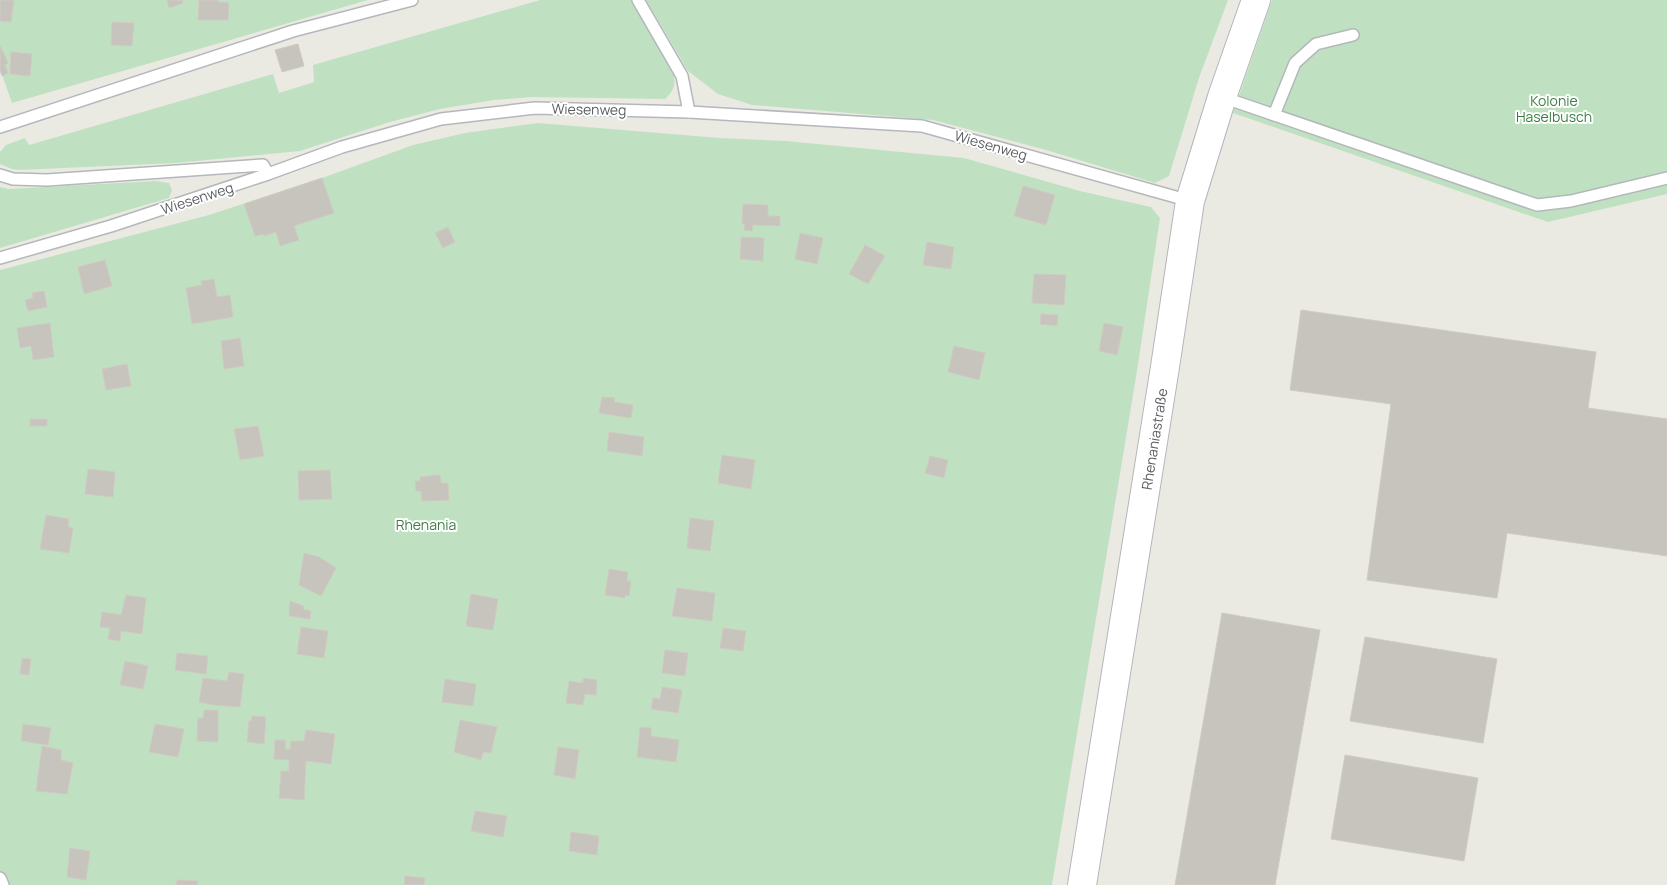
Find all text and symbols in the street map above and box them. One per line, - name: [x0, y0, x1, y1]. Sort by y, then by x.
- park label: Kolonie Haselbusch: [1516, 91, 1592, 126]
- street label: Wiesenweg: [551, 99, 627, 119]
- street label: Wiesenweg: [952, 126, 1030, 164]
- street label: Wiesenweg: [158, 177, 236, 219]
- street label: Rhenaniastraße: [1137, 387, 1171, 491]
- park label: Rhenania: [396, 515, 456, 534]

